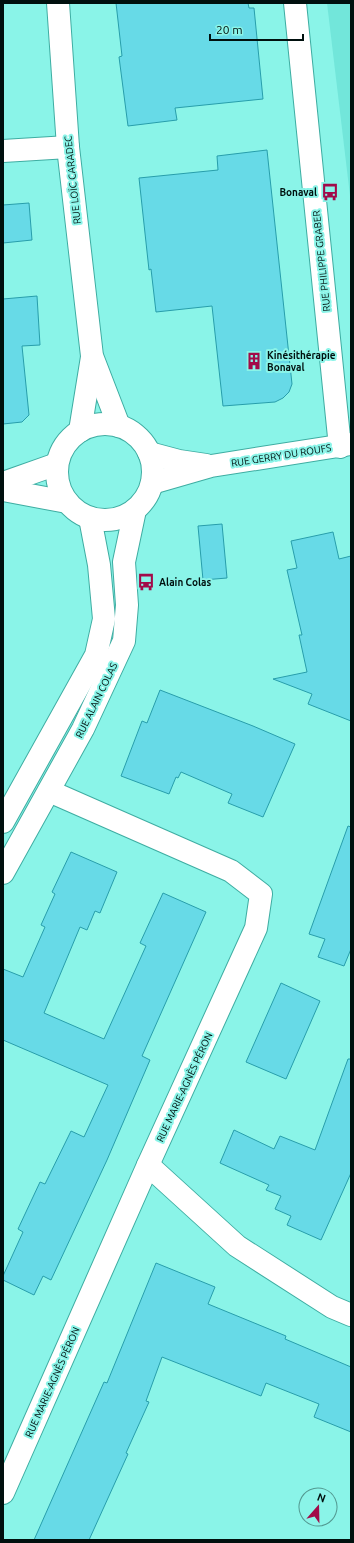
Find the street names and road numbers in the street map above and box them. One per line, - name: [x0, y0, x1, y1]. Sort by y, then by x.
- street label: RUE LOÏC CARADEC: [62, 135, 83, 225]
- street label: RUE PHILIPPE GRABER: [311, 210, 332, 312]
- street label: RUE GERRY DU ROUFS: [230, 442, 332, 469]
- street label: RUE ALAIN COLAS: [73, 661, 119, 740]
- street label: RUE MARIE-AGNÈS PÉRON: [153, 1030, 215, 1144]
- street label: RUE MARIE-AGNÈS PÉRON: [22, 1325, 82, 1439]

